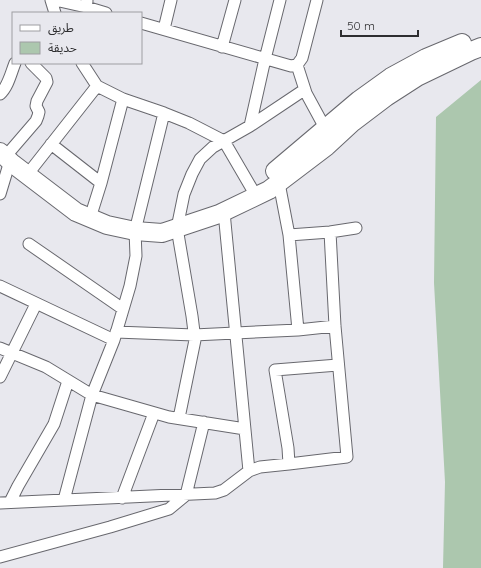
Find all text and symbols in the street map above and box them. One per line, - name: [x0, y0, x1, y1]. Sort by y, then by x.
- legend: [12, 12, 142, 64]
- scale bar: [341, 12, 418, 38]
- text: 50 m: [347, 18, 375, 33]
- text: طريق: [48, 20, 74, 36]
- text: حديقة: [48, 40, 77, 55]

